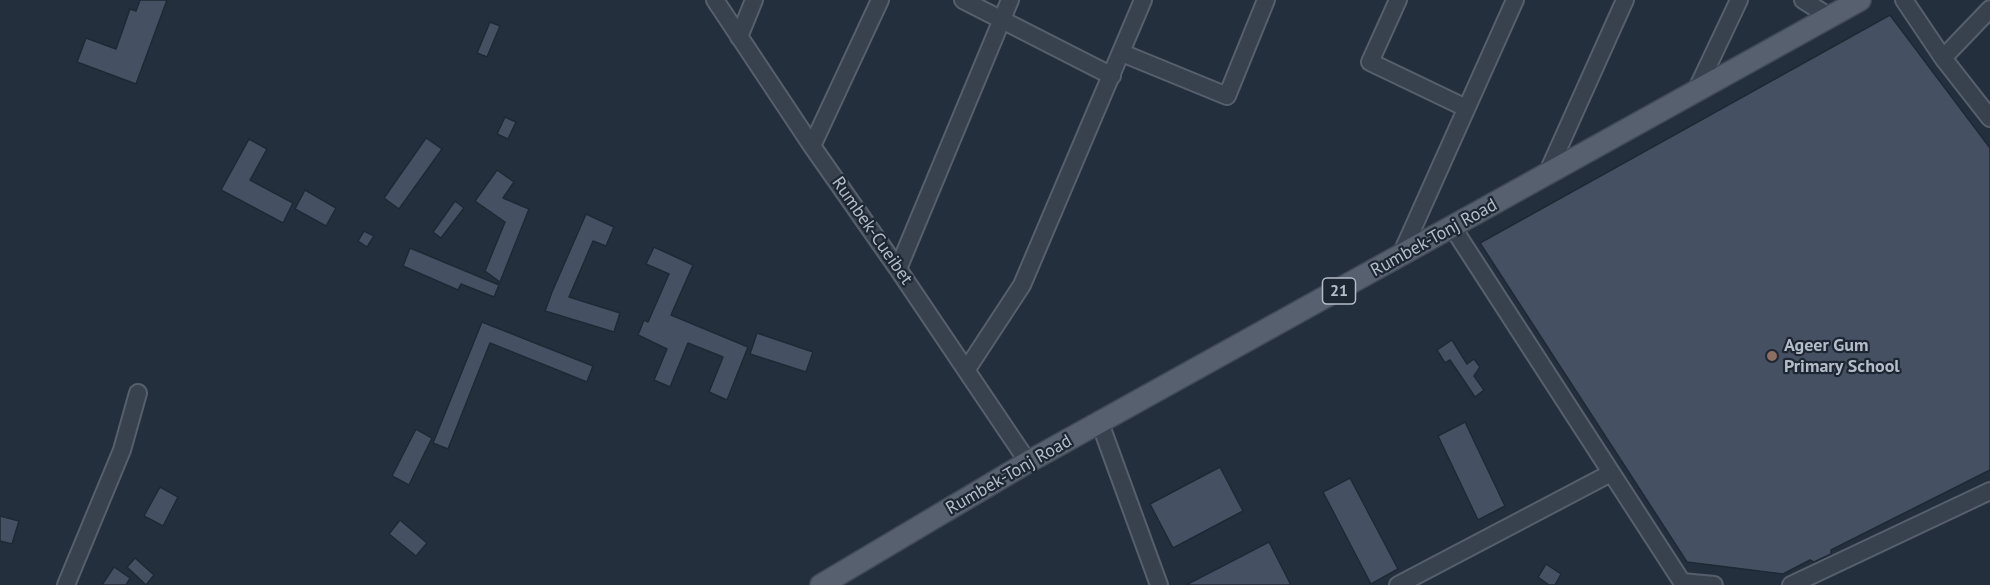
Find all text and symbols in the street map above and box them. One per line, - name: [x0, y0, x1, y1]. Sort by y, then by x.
- street label: Rumbek-Cueibet: [827, 173, 917, 289]
- street label: Rumbek-Tonj Road: [1367, 194, 1501, 282]
- road number: 21: [1322, 278, 1356, 304]
- place label: Ageer Gum Primary School: [1784, 335, 1900, 378]
- marker: Ageer Gum Primary School: [1765, 349, 1779, 363]
- street label: Rumbek-Tonj Road: [942, 430, 1076, 520]

